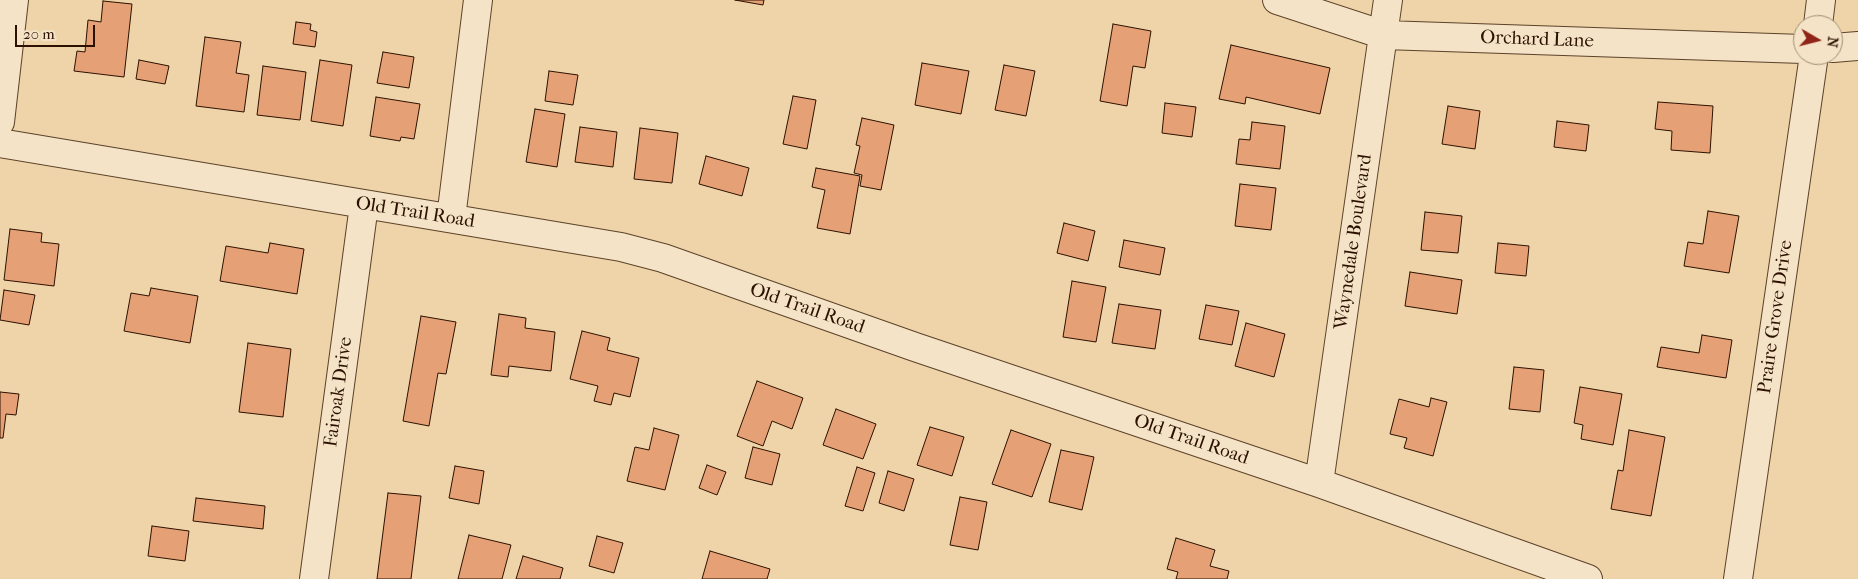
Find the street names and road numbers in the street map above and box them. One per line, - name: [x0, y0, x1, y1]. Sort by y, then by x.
- street label: Orchard Lane: [1480, 27, 1594, 53]
- street label: Waynedale Boulevard: [1330, 153, 1378, 331]
- street label: Old Trail Road: [354, 192, 476, 234]
- street label: Praire Grove Drive: [1754, 239, 1798, 395]
- street label: Old Trail Road: [746, 279, 868, 339]
- street label: Fairoak Drive: [320, 335, 358, 449]
- street label: Old Trail Road: [1130, 410, 1252, 470]

